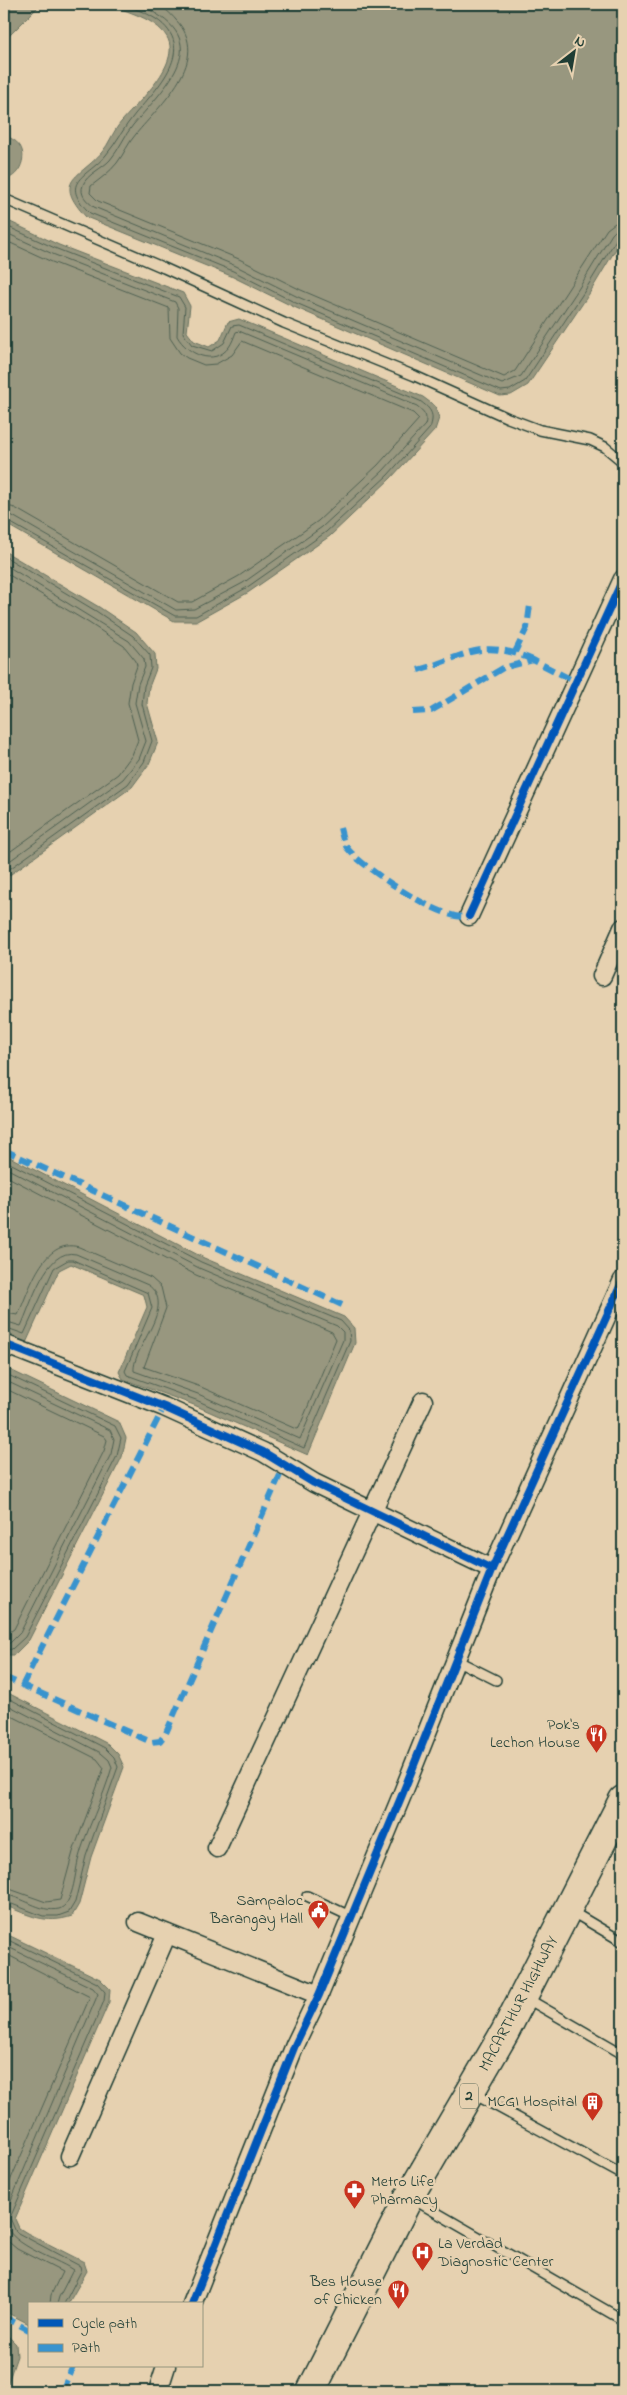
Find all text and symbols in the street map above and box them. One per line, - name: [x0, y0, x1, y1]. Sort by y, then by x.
- north arrow: [550, 28, 600, 78]
- text: N: [570, 31, 589, 54]
- place label: Pok's Lechon House: [490, 1713, 581, 1755]
- restaurant icon: Pok's Lechon House: [584, 1722, 608, 1753]
- place label: Sampaloc Barangay Hall: [209, 1889, 304, 1931]
- public building icon: Sampaloc Barangay Hall: [307, 1898, 331, 1929]
- street label: MACARTHUR HIGHWAY: [473, 1931, 565, 2076]
- road number: 2: [460, 2084, 478, 2108]
- place label: MCGI Hospital: [487, 2090, 577, 2114]
- building icon: MCGI Hospital: [581, 2090, 605, 2121]
- place label: Metro Life Pharmacy: [371, 2170, 438, 2212]
- pharmacy icon: Metro Life Pharmacy: [343, 2179, 367, 2210]
- place label: La Verdad Diagnostic Center: [437, 2232, 554, 2274]
- hospital icon: La Verdad Diagnostic Center: [410, 2241, 434, 2272]
- place label: Bes House of Chicken: [309, 2270, 383, 2312]
- restaurant icon: Bes House of Chicken: [386, 2279, 410, 2310]
- legend: [28, 2302, 202, 2368]
- text: Cycle path: [72, 2313, 137, 2336]
- text: Path: [72, 2337, 100, 2359]

